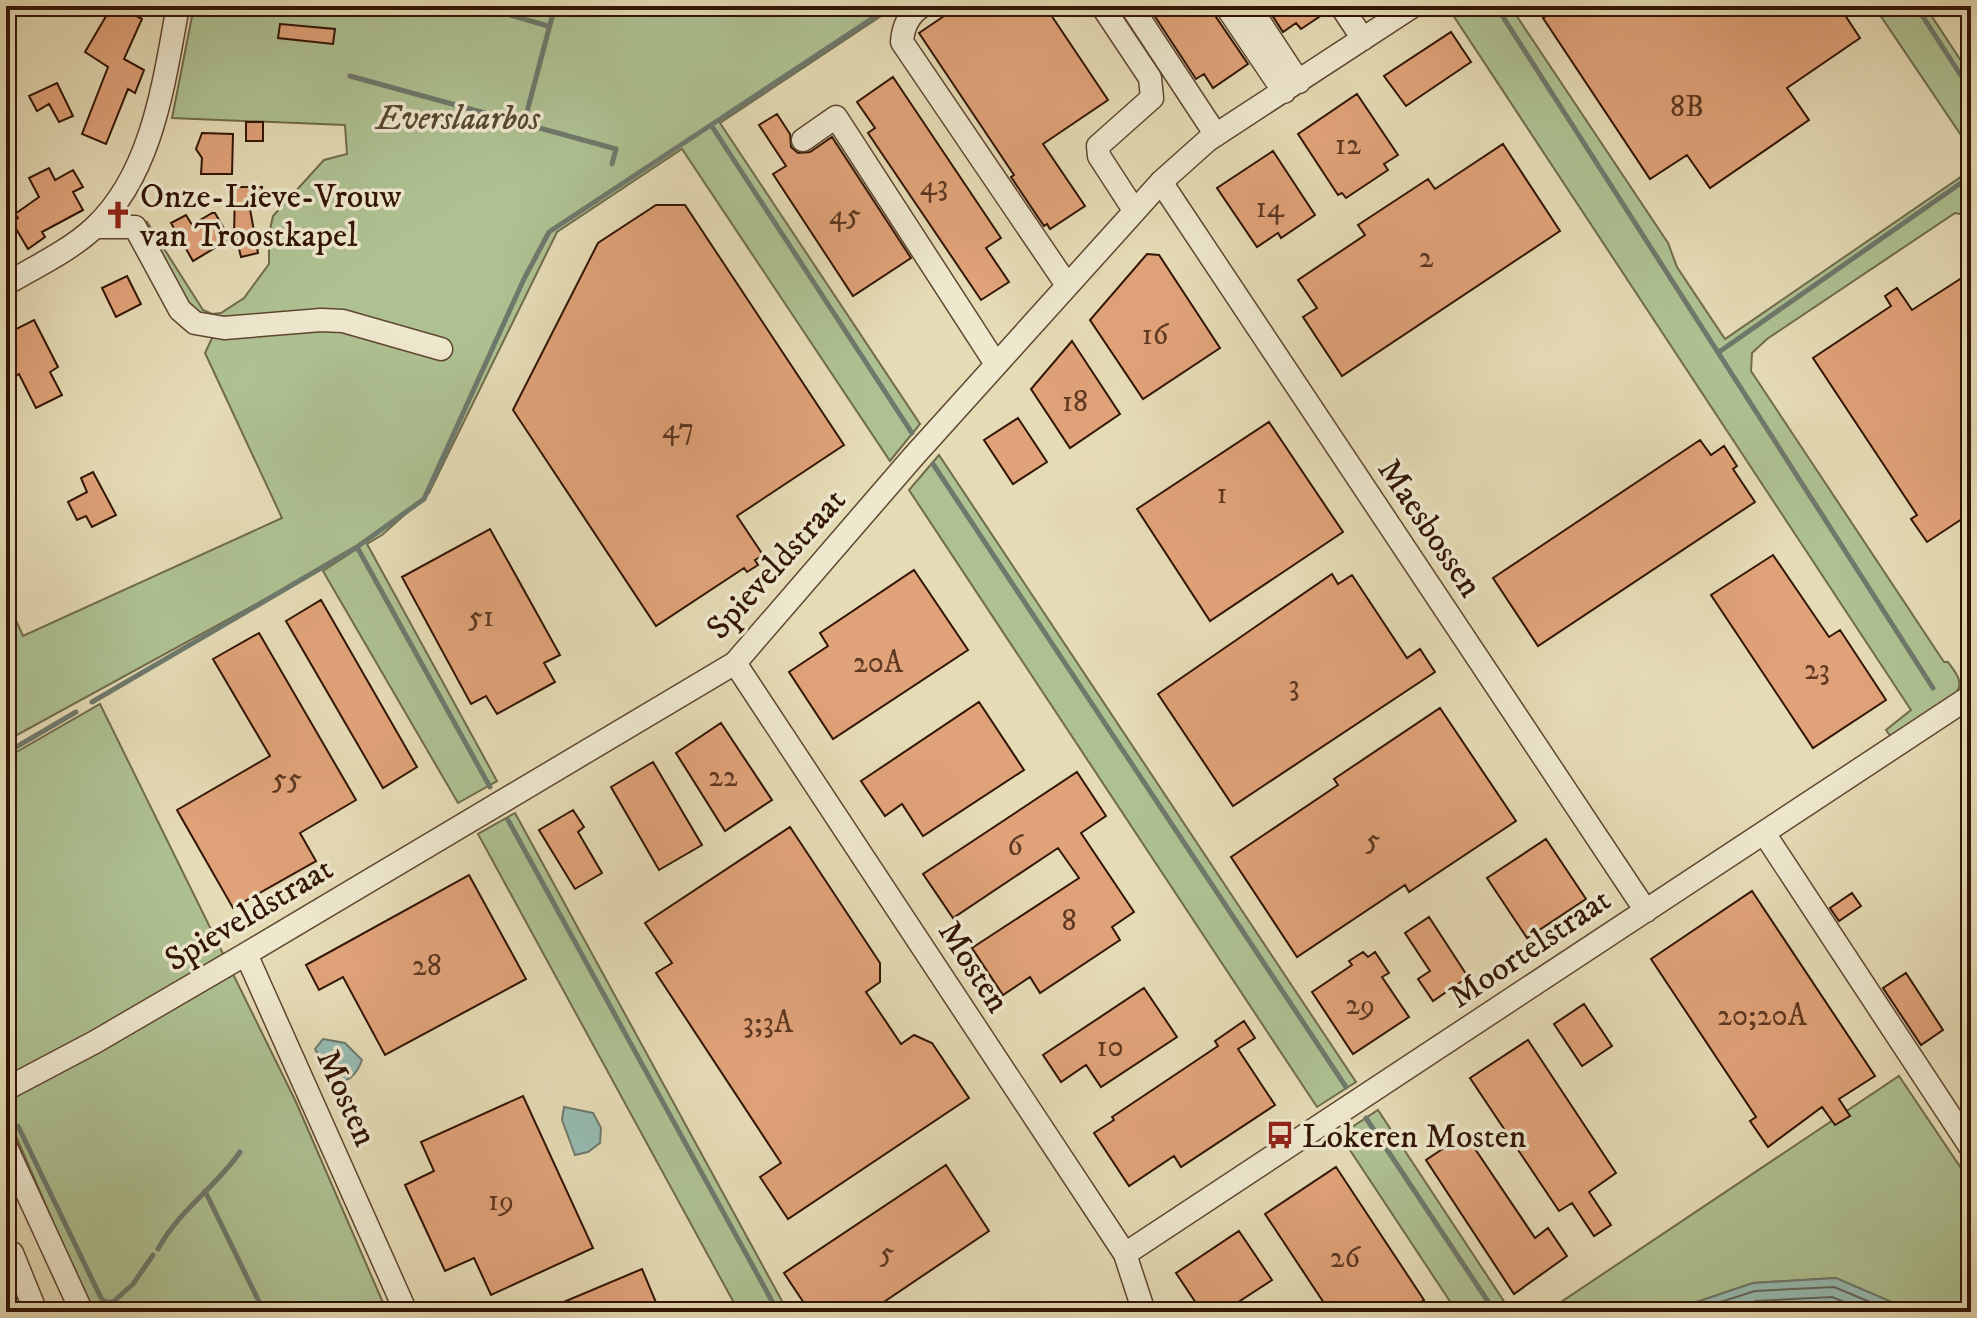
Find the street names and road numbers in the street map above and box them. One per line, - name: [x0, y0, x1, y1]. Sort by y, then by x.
- street label: Maesbossen: [1368, 451, 1491, 606]
- street label: Spieveldstraat: [698, 480, 855, 648]
- street label: Spieveldstraat: [157, 848, 341, 981]
- street label: Moortelstraat: [1441, 879, 1619, 1018]
- street label: Mosten: [928, 913, 1019, 1021]
- street label: Mosten: [306, 1043, 386, 1153]

